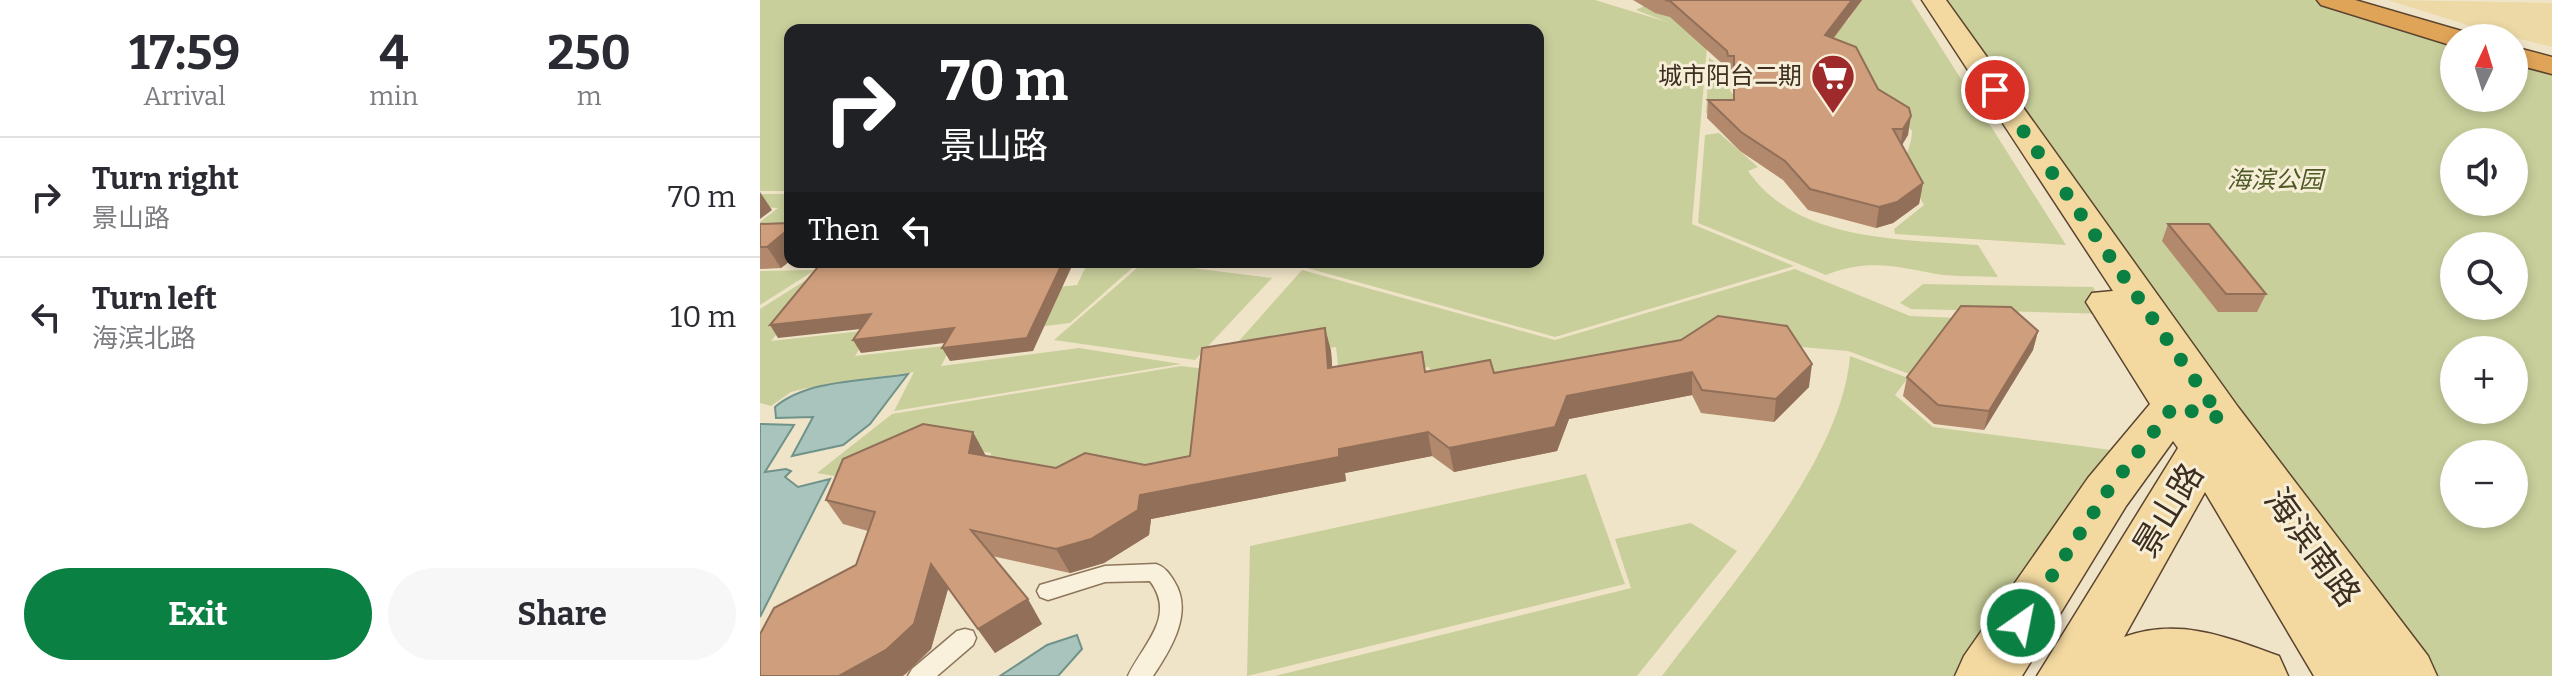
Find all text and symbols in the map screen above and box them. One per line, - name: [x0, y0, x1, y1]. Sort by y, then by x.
- text: 17:59: [129, 24, 240, 82]
- text: 4: [379, 24, 408, 82]
- text: 250: [547, 24, 631, 82]
- north arrow: [2440, 24, 2528, 112]
- map controls: [2440, 24, 2528, 528]
- text: 70 m: [940, 48, 1068, 115]
- supermarket icon: 城市阳台二期: [1809, 52, 1857, 115]
- icon: right: [808, 56, 912, 160]
- pin: [1961, 56, 2029, 124]
- place label: 城市阳台二期: [1658, 62, 1802, 90]
- icon: arrive: [1973, 68, 2017, 112]
- text: Arrival: [143, 81, 226, 112]
- text: min: [369, 81, 418, 112]
- text: m: [577, 81, 602, 112]
- text: 景山路: [940, 124, 1048, 168]
- button: sound: [2440, 128, 2528, 216]
- text: Turn right: [92, 161, 239, 197]
- park label: 海滨公园: [2227, 166, 2326, 194]
- icon: right: [24, 175, 68, 219]
- text: 70 m: [668, 179, 736, 215]
- text: 景山路: [92, 203, 170, 234]
- icon: left: [895, 208, 939, 252]
- text: Then: [808, 212, 879, 248]
- button: search: [2440, 232, 2528, 320]
- text: Turn left: [92, 281, 217, 317]
- icon: left: [24, 295, 68, 339]
- text: 10 m: [670, 299, 736, 335]
- text: 海滨北路: [92, 323, 196, 354]
- button: +: [2440, 336, 2528, 424]
- button: −: [2440, 440, 2528, 528]
- street label: 景山路: [2125, 456, 2212, 565]
- street label: 海滨南路: [2256, 480, 2369, 614]
- button: Exit: [24, 568, 372, 660]
- button: Share: [388, 568, 736, 660]
- position arrow: [1979, 581, 2063, 665]

